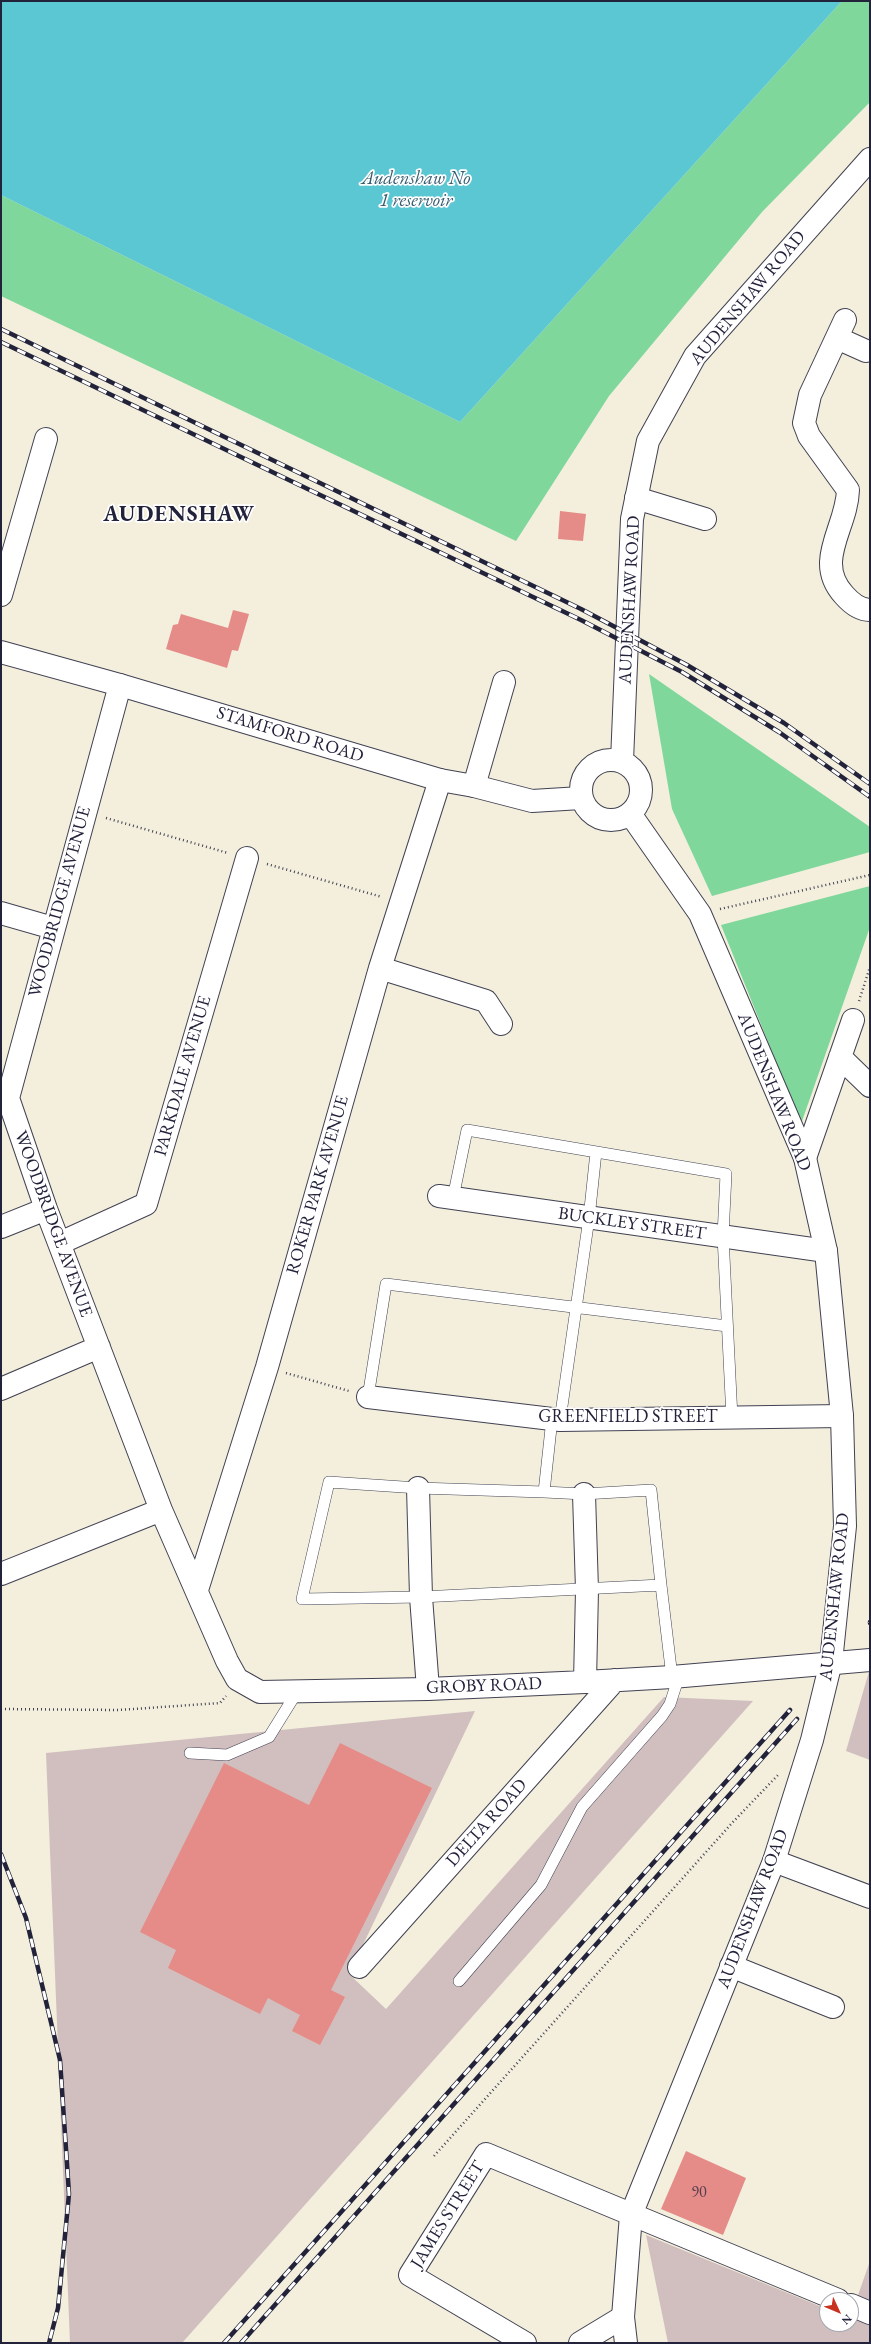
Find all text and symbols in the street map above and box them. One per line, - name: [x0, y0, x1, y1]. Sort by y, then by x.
- water label: Audenshaw No 1 reservoir: [361, 168, 471, 212]
- street label: AUDENSHAW ROAD: [685, 226, 811, 370]
- district label: AUDENSHAW: [103, 502, 255, 528]
- street label: AUDENSHAW ROAD: [615, 515, 645, 685]
- street label: STAMFORD ROAD: [214, 702, 366, 768]
- street label: WOODBRIDGE AVENUE: [24, 804, 96, 1000]
- street label: PARKDALE AVENUE: [150, 993, 216, 1159]
- street label: AUDENSHAW ROAD: [732, 1010, 816, 1174]
- street label: ROKER PARK AVENUE: [282, 1093, 354, 1277]
- street label: WOODBRIDGE AVENUE: [9, 1128, 97, 1320]
- street label: BUCKLEY STREET: [557, 1203, 707, 1245]
- street label: GREENFIELD STREET: [538, 1406, 718, 1428]
- street label: AUDENSHAW ROAD: [815, 1512, 855, 1682]
- street label: GROBY ROAD: [426, 1673, 542, 1699]
- street label: DELTA ROAD: [442, 1775, 532, 1871]
- street label: AUDENSHAW ROAD: [713, 1826, 793, 1992]
- street label: JAMES STREET: [406, 2157, 490, 2273]
- house number: 90: [691, 2183, 707, 2203]
- north arrow: [819, 2292, 859, 2332]
- text: N: [839, 2312, 855, 2328]

